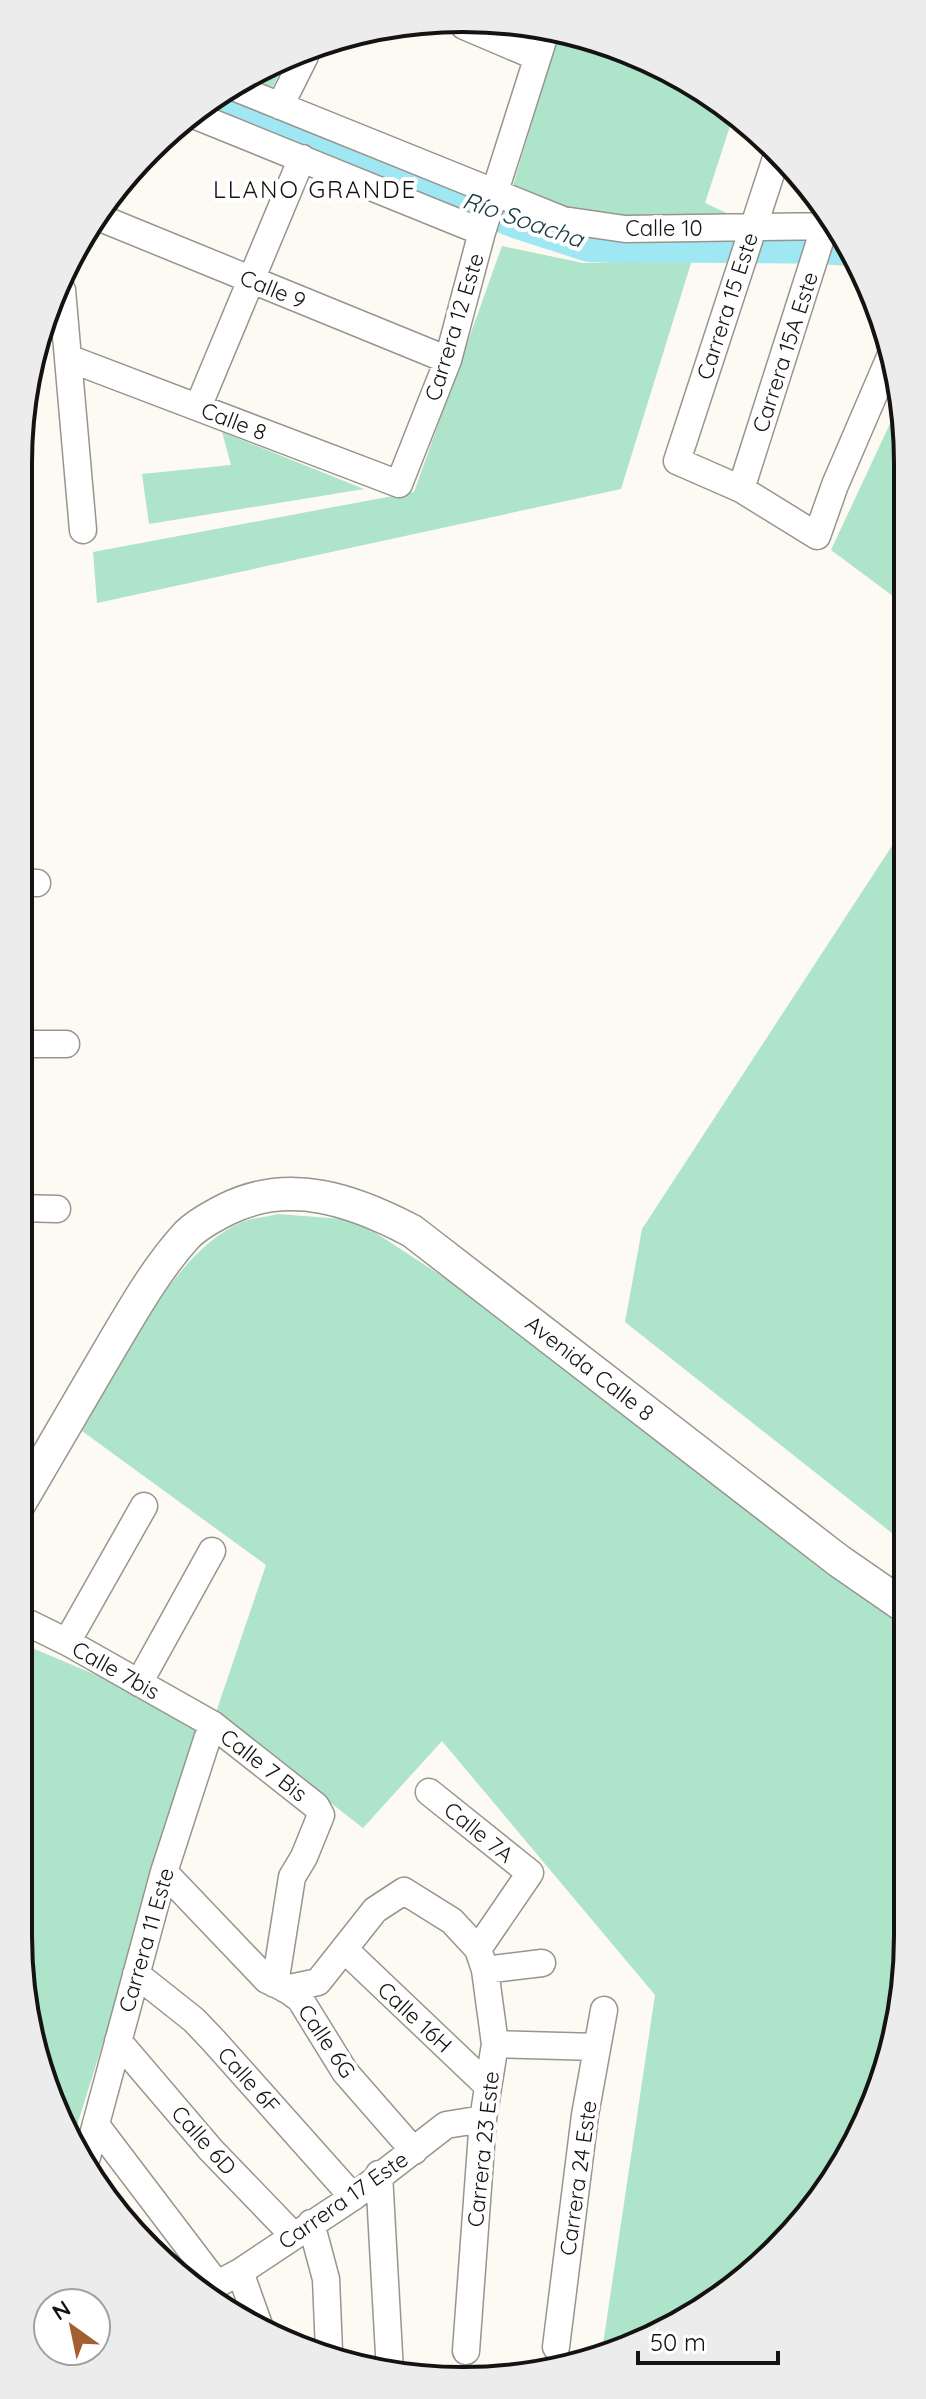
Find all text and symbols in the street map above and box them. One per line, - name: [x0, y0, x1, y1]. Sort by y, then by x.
- district label: LLANO GRANDE: [213, 174, 417, 204]
- water label: Río Soacha: [459, 184, 589, 254]
- street label: Calle 10: [625, 214, 703, 242]
- street label: Carrera 15 Este: [690, 229, 764, 383]
- street label: Carrera 12 Este: [418, 250, 490, 404]
- street label: Calle 9: [236, 263, 310, 315]
- street label: Carrera 15A Este: [746, 268, 824, 436]
- street label: Calle 8: [197, 396, 271, 446]
- street label: Avenida Calle 8: [520, 1309, 660, 1427]
- street label: Calle 7bis: [67, 1635, 165, 1705]
- street label: Calle 7 Bis: [215, 1722, 313, 1808]
- street label: Calle 7A: [438, 1795, 520, 1869]
- street label: Carrera 11 Este: [112, 1865, 180, 2015]
- street label: Calle 16H: [372, 1975, 458, 2059]
- street label: Calle 6G: [292, 1999, 362, 2083]
- street label: Calle 6F: [212, 2041, 286, 2119]
- street label: Carrera 23 Este: [461, 2070, 505, 2228]
- street label: Carrera 24 Este: [553, 2099, 603, 2257]
- street label: Calle 6D: [166, 2100, 242, 2180]
- street label: Carrera 17 Este: [273, 2145, 413, 2255]
- north arrow: [32, 2287, 112, 2367]
- text: N: [47, 2294, 76, 2326]
- scale bar: [638, 2315, 778, 2365]
- text: 50 m: [650, 2327, 706, 2357]

